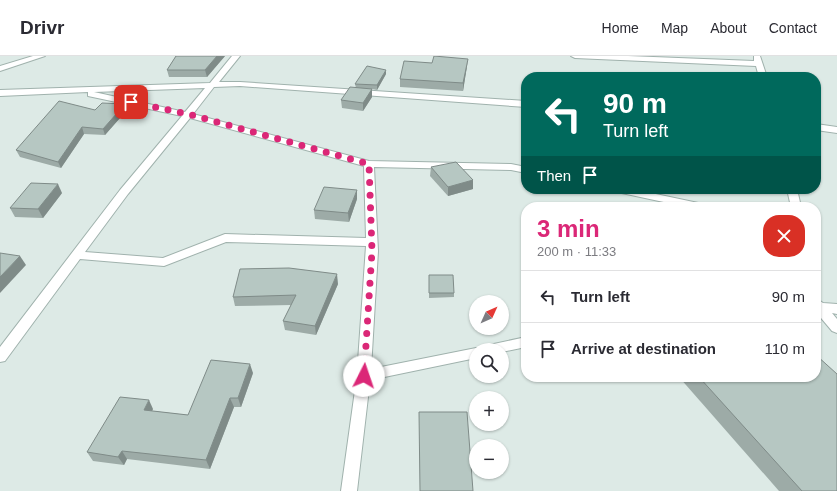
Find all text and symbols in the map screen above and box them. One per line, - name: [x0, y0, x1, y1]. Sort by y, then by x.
- text: Drivr: [20, 17, 64, 38]
- text: Home: [602, 20, 639, 36]
- text: Map: [661, 20, 688, 36]
- text: About: [710, 20, 747, 36]
- text: Contact: [769, 20, 817, 36]
- pin: [114, 85, 148, 119]
- icon: left: [537, 88, 589, 140]
- text: 90 m: [603, 88, 667, 119]
- icon: arrive: [120, 91, 142, 113]
- text: Turn left: [603, 121, 668, 141]
- icon: arrive: [579, 164, 601, 186]
- text: Then: [537, 167, 571, 184]
- text: 3 min: [537, 215, 600, 242]
- button: close: [763, 215, 805, 257]
- text: 200 m · 11:33: [537, 244, 616, 259]
- icon: left: [537, 286, 559, 308]
- text: Turn left: [571, 288, 630, 305]
- text: 90 m: [772, 288, 805, 305]
- north arrow: [469, 295, 509, 335]
- map controls: [469, 295, 509, 479]
- icon: arrive: [537, 338, 559, 360]
- text: Arrive at destination: [571, 340, 716, 357]
- text: 110 m: [764, 340, 805, 357]
- button: search: [469, 343, 509, 383]
- position arrow: [343, 355, 385, 397]
- button: +: [469, 391, 509, 431]
- button: −: [469, 439, 509, 479]

